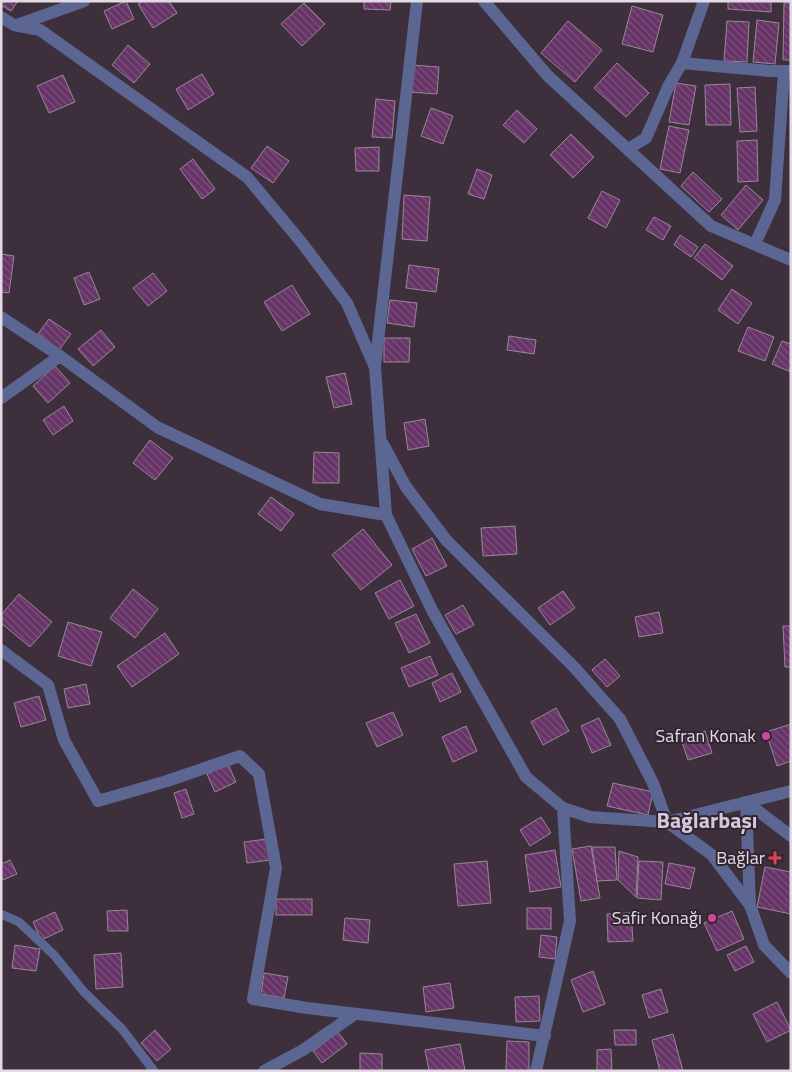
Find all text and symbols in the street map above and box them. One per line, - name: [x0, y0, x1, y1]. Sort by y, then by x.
- place label: Safran Konak: [656, 722, 756, 749]
- marker: Safran Konak: [760, 730, 772, 742]
- district label: Bağlarbaşı: [656, 803, 758, 837]
- place label: Bağlar: [716, 844, 765, 871]
- marker: Bağlar: [769, 852, 781, 864]
- place label: Safir Konağı: [612, 904, 702, 931]
- marker: Safir Konağı: [706, 912, 718, 924]

